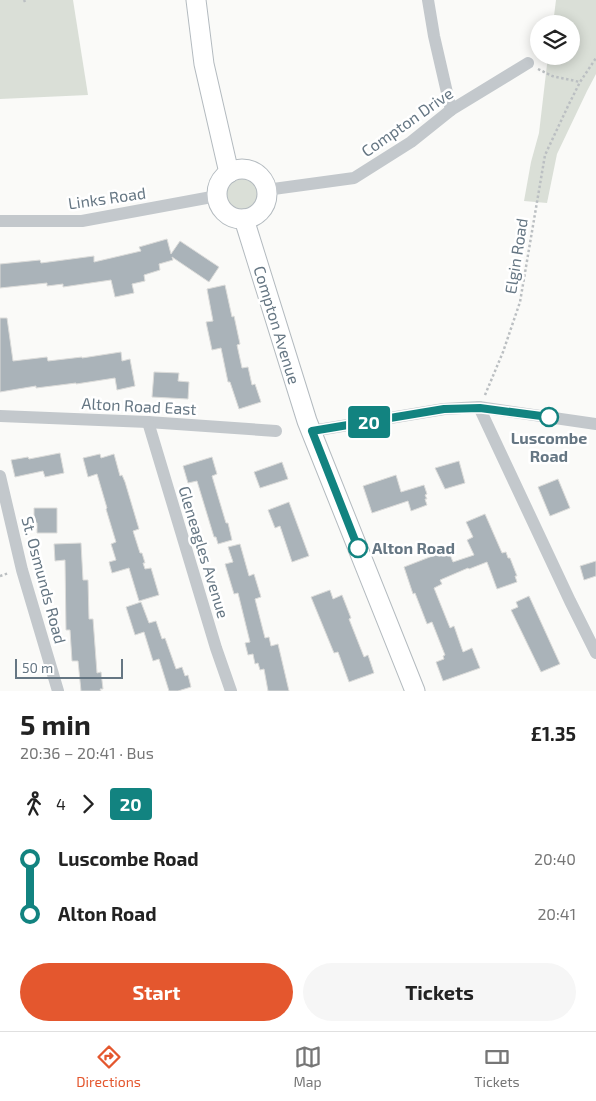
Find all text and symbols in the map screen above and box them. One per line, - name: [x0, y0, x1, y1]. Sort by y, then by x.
- map controls: [530, 15, 580, 65]
- button: layers: [530, 15, 580, 65]
- street label: Compton Drive: [357, 83, 456, 160]
- street label: Links Road: [67, 183, 147, 212]
- street label: Elgin Road: [500, 217, 531, 295]
- street label: Compton Avenue: [250, 263, 305, 386]
- street label: Alton Road East: [81, 393, 197, 418]
- line badge: 20: [346, 406, 392, 438]
- marker: Luscombe Road: [539, 407, 559, 427]
- text: 20: [358, 411, 380, 433]
- place label: Luscombe Road: [511, 428, 587, 465]
- street label: Gleneagles Avenue: [175, 483, 234, 620]
- street label: St. Osmunds Road: [18, 514, 71, 646]
- marker: Alton Road: [348, 538, 368, 558]
- place label: Alton Road: [372, 538, 455, 557]
- scale bar: [15, 656, 122, 679]
- text: 50 m: [22, 659, 53, 676]
- text: 5 min: [20, 707, 91, 741]
- text: £1.35: [531, 722, 576, 745]
- text: 20:36 – 20:41 · Bus: [20, 743, 154, 762]
- icon: walk: [20, 790, 48, 818]
- icon: forward: [74, 790, 102, 818]
- text: 20: [120, 793, 142, 815]
- text: 4: [56, 794, 66, 813]
- text: Luscombe Road: [58, 847, 199, 870]
- text: 20:40: [534, 849, 576, 868]
- text: Alton Road: [58, 902, 157, 925]
- text: 20:41: [537, 904, 576, 923]
- button: Start: [20, 963, 293, 1021]
- button: Tickets: [303, 963, 576, 1021]
- tab: Directions: [76, 1043, 141, 1090]
- tab: Map: [294, 1043, 322, 1090]
- tab: Tickets: [474, 1043, 520, 1090]

